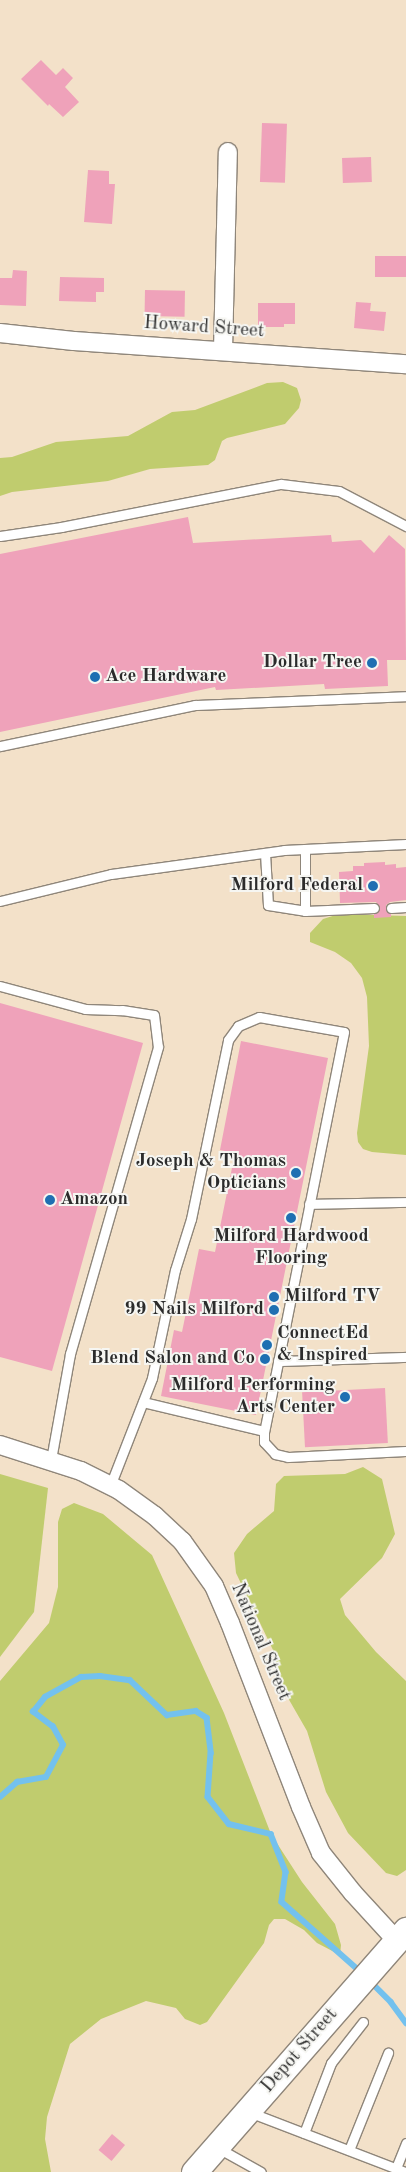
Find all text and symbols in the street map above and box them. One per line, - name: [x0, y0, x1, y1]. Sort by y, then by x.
- street label: Howard Street: [143, 312, 265, 344]
- place label: Dollar Tree: [263, 652, 362, 674]
- marker: Dollar Tree: [366, 657, 378, 669]
- place label: Ace Hardware: [105, 666, 226, 688]
- marker: Ace Hardware: [89, 671, 101, 683]
- place label: Milford Federal: [231, 875, 363, 897]
- marker: Milford Federal: [367, 880, 379, 892]
- place label: Joseph & Thomas Opticians: [136, 1151, 286, 1195]
- marker: Joseph & Thomas Opticians: [290, 1167, 302, 1179]
- place label: Amazon: [60, 1189, 128, 1211]
- marker: Amazon: [44, 1194, 56, 1206]
- marker: Milford Hardwood Flooring: [285, 1212, 297, 1224]
- place label: Milford Hardwood Flooring: [213, 1226, 369, 1270]
- place label: Milford TV: [284, 1286, 381, 1308]
- marker: Milford TV: [268, 1291, 280, 1303]
- place label: 99 Nails Milford: [124, 1299, 264, 1321]
- marker: 99 Nails Milford: [268, 1304, 280, 1316]
- place label: ConnectEd & Inspired: [277, 1323, 368, 1367]
- marker: ConnectEd & Inspired: [261, 1339, 273, 1351]
- place label: Blend Salon and Co: [90, 1348, 255, 1370]
- marker: Blend Salon and Co: [259, 1353, 271, 1365]
- place label: Milford Performing Arts Center: [171, 1375, 335, 1419]
- marker: Milford Performing Arts Center: [339, 1391, 351, 1403]
- street label: National Street: [225, 1580, 295, 1704]
- street label: Depot Street: [257, 2004, 343, 2098]

